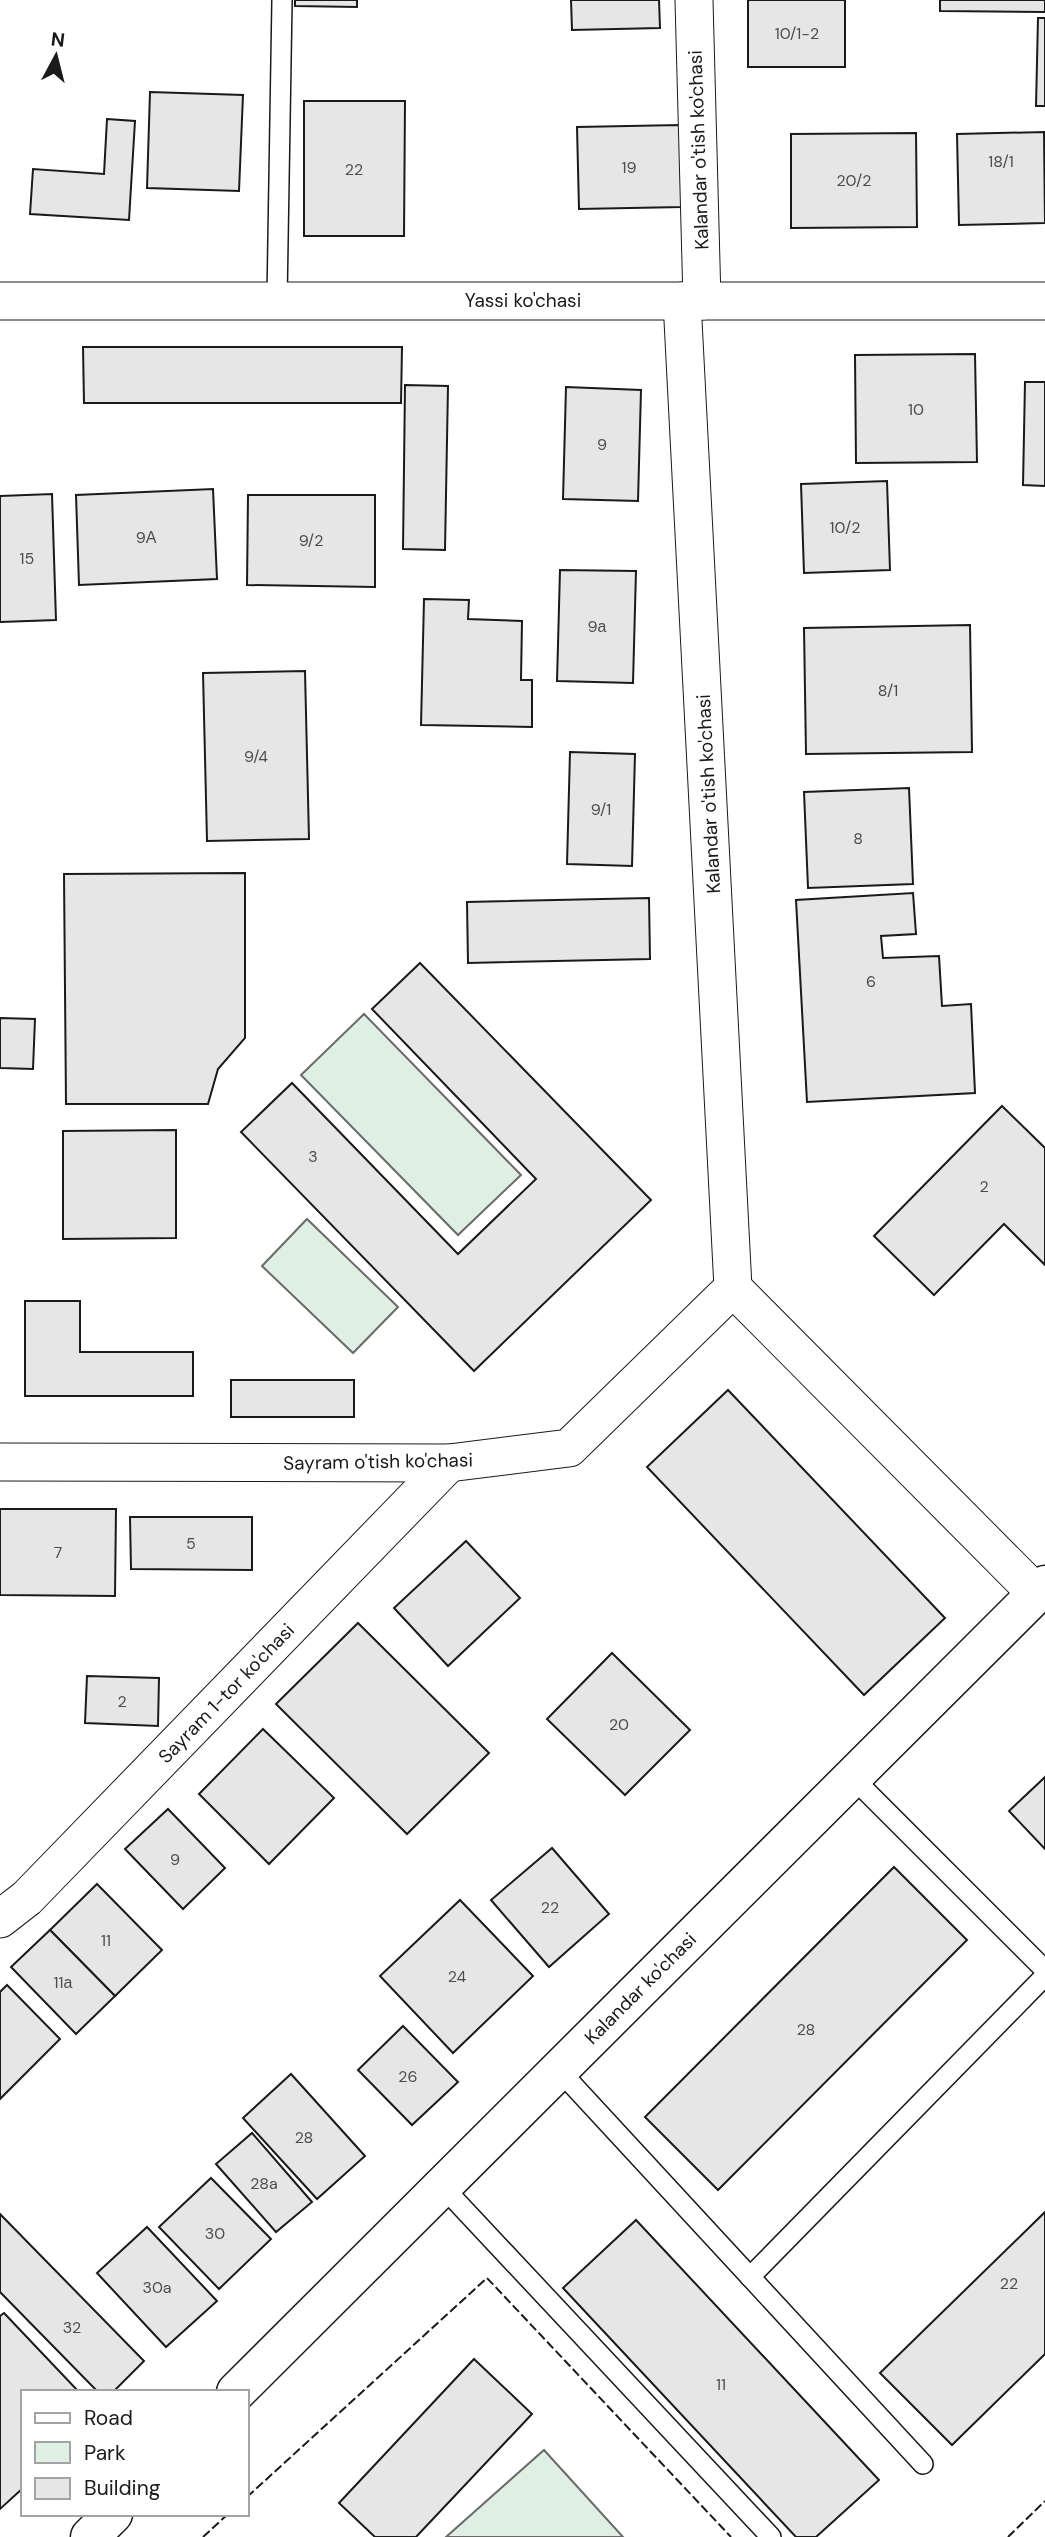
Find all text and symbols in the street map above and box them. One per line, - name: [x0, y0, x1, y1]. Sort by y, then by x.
- north arrow: [21, 21, 91, 91]
- house number: 10/1-2: [775, 23, 819, 44]
- text: N: [50, 26, 66, 53]
- street label: Kalandar o'tish ko'chasi: [683, 50, 714, 250]
- house number: 18/1: [988, 151, 1014, 172]
- house number: 19: [621, 157, 637, 178]
- house number: 22: [345, 159, 363, 180]
- house number: 20/2: [837, 170, 871, 191]
- street label: Yassi ko'chasi: [465, 288, 581, 313]
- house number: 10: [908, 399, 924, 420]
- house number: 9: [597, 434, 607, 455]
- house number: 10/2: [830, 517, 860, 538]
- house number: 9А: [136, 527, 157, 548]
- house number: 9/2: [299, 530, 323, 551]
- house number: 15: [20, 548, 34, 569]
- house number: 9а: [588, 616, 607, 637]
- house number: 8/1: [878, 680, 898, 701]
- street label: Kalandar o'tish ko'chasi: [691, 694, 726, 894]
- house number: 9/4: [244, 746, 268, 767]
- house number: 9/1: [591, 799, 611, 820]
- house number: 8: [853, 828, 863, 849]
- house number: 6: [866, 971, 876, 992]
- house number: 3: [308, 1146, 318, 1167]
- house number: 2: [979, 1176, 989, 1197]
- street label: Sayram o'tish ko'chasi: [283, 1447, 473, 1476]
- house number: 5: [186, 1533, 196, 1554]
- house number: 7: [54, 1542, 62, 1563]
- street label: Sayram 1-tor ko'chasi: [153, 1618, 300, 1769]
- house number: 2: [117, 1691, 127, 1712]
- house number: 20: [609, 1714, 629, 1735]
- house number: 9: [170, 1849, 180, 1870]
- house number: 22: [541, 1897, 559, 1918]
- street label: Kalandar ko'chasi: [579, 1927, 702, 2050]
- house number: 11: [101, 1930, 111, 1951]
- house number: 24: [448, 1966, 467, 1987]
- house number: 11а: [54, 1972, 73, 1993]
- house number: 28: [797, 2019, 815, 2040]
- house number: 26: [398, 2066, 418, 2087]
- house number: 28: [295, 2127, 313, 2148]
- house number: 28a: [250, 2173, 278, 2194]
- house number: 30: [205, 2223, 225, 2244]
- house number: 22: [1000, 2273, 1018, 2294]
- house number: 30a: [142, 2277, 172, 2298]
- house number: 32: [63, 2317, 81, 2338]
- house number: 11: [716, 2374, 726, 2395]
- legend: [21, 2390, 248, 2516]
- text: Road: [84, 2404, 133, 2432]
- text: Park: [84, 2439, 126, 2467]
- text: Building: [84, 2474, 161, 2502]

